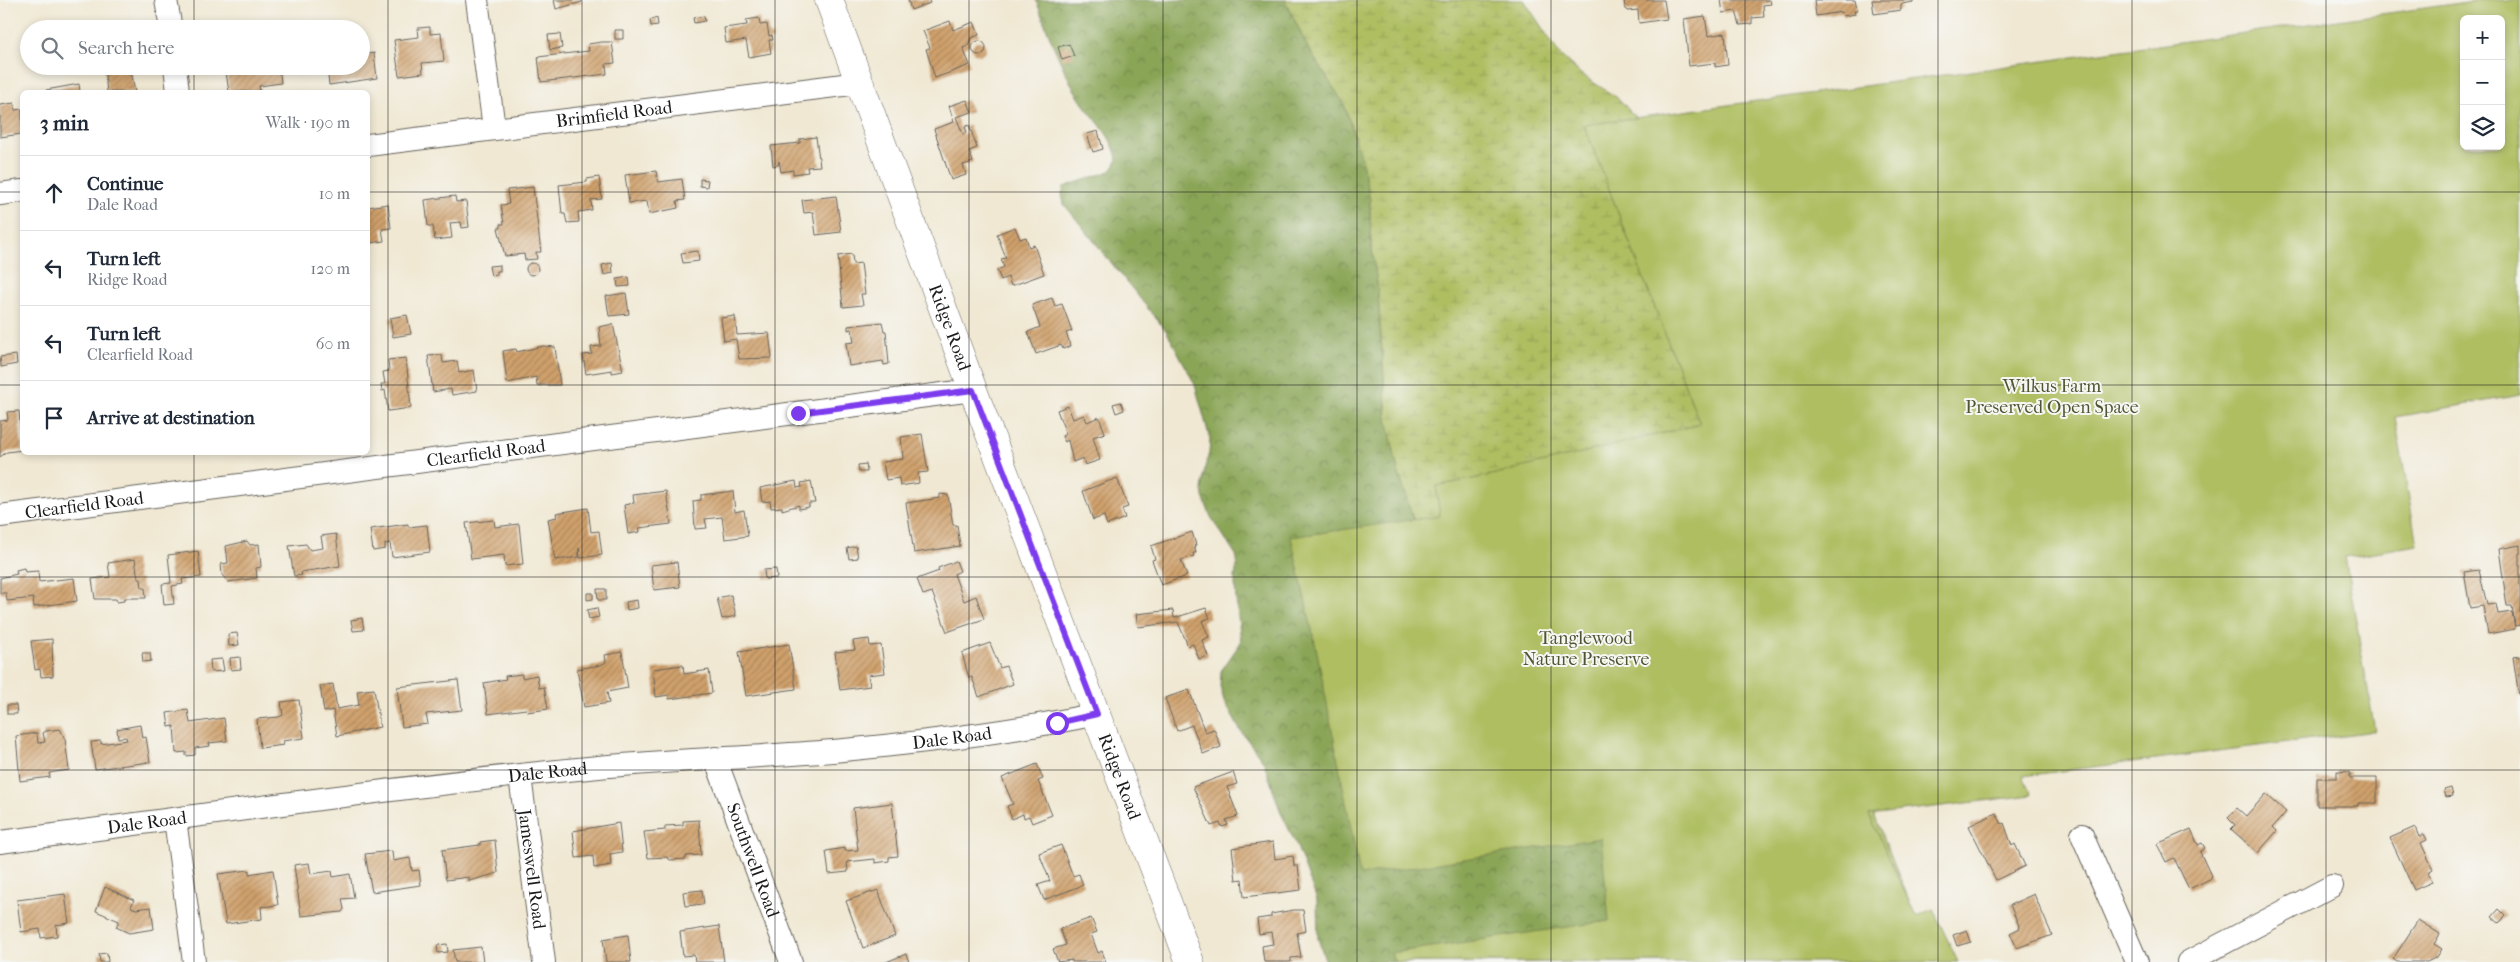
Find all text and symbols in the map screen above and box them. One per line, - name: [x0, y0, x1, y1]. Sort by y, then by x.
- map controls: [2460, 15, 2505, 150]
- button: +: [2460, 15, 2505, 60]
- search box: [20, 20, 370, 75]
- icon: search: [38, 34, 66, 62]
- text: Search here: [78, 37, 174, 59]
- button: −: [2460, 60, 2505, 105]
- street label: Brimfield Road: [555, 96, 674, 132]
- button: layers: [2460, 105, 2505, 150]
- text: 3 min: [40, 111, 89, 135]
- text: Walk · 190 m: [266, 113, 350, 132]
- text: Continue: [87, 173, 163, 195]
- icon: ahead: [40, 179, 68, 207]
- text: 10 m: [319, 184, 350, 203]
- text: Dale Road: [87, 195, 158, 214]
- text: Turn left: [87, 248, 161, 270]
- icon: left: [40, 254, 68, 282]
- text: 120 m: [311, 259, 350, 278]
- text: Ridge Road: [87, 270, 167, 289]
- street label: Ridge Road: [924, 281, 975, 374]
- text: Turn left: [87, 323, 161, 345]
- icon: left: [40, 329, 68, 357]
- text: 60 m: [316, 334, 350, 353]
- text: Clearfield Road: [87, 345, 193, 364]
- park label: Wilkus Farm Preserved Open Space: [1965, 376, 2139, 418]
- route end: [787, 402, 810, 425]
- icon: arrive: [40, 404, 68, 432]
- text: Arrive at destination: [87, 407, 255, 429]
- street label: Clearfield Road: [425, 435, 547, 471]
- street label: Clearfield Road: [24, 487, 145, 523]
- park label: Tanglewood Nature Preserve: [1523, 628, 1649, 670]
- route start: [1046, 712, 1069, 735]
- street label: Dale Road: [911, 722, 993, 753]
- street label: Ridge Road: [1094, 730, 1146, 823]
- street label: Dale Road: [507, 758, 589, 787]
- street label: Southwell Road: [722, 800, 784, 920]
- street label: Jameswell Road: [514, 806, 550, 931]
- street label: Dale Road: [106, 807, 188, 838]

